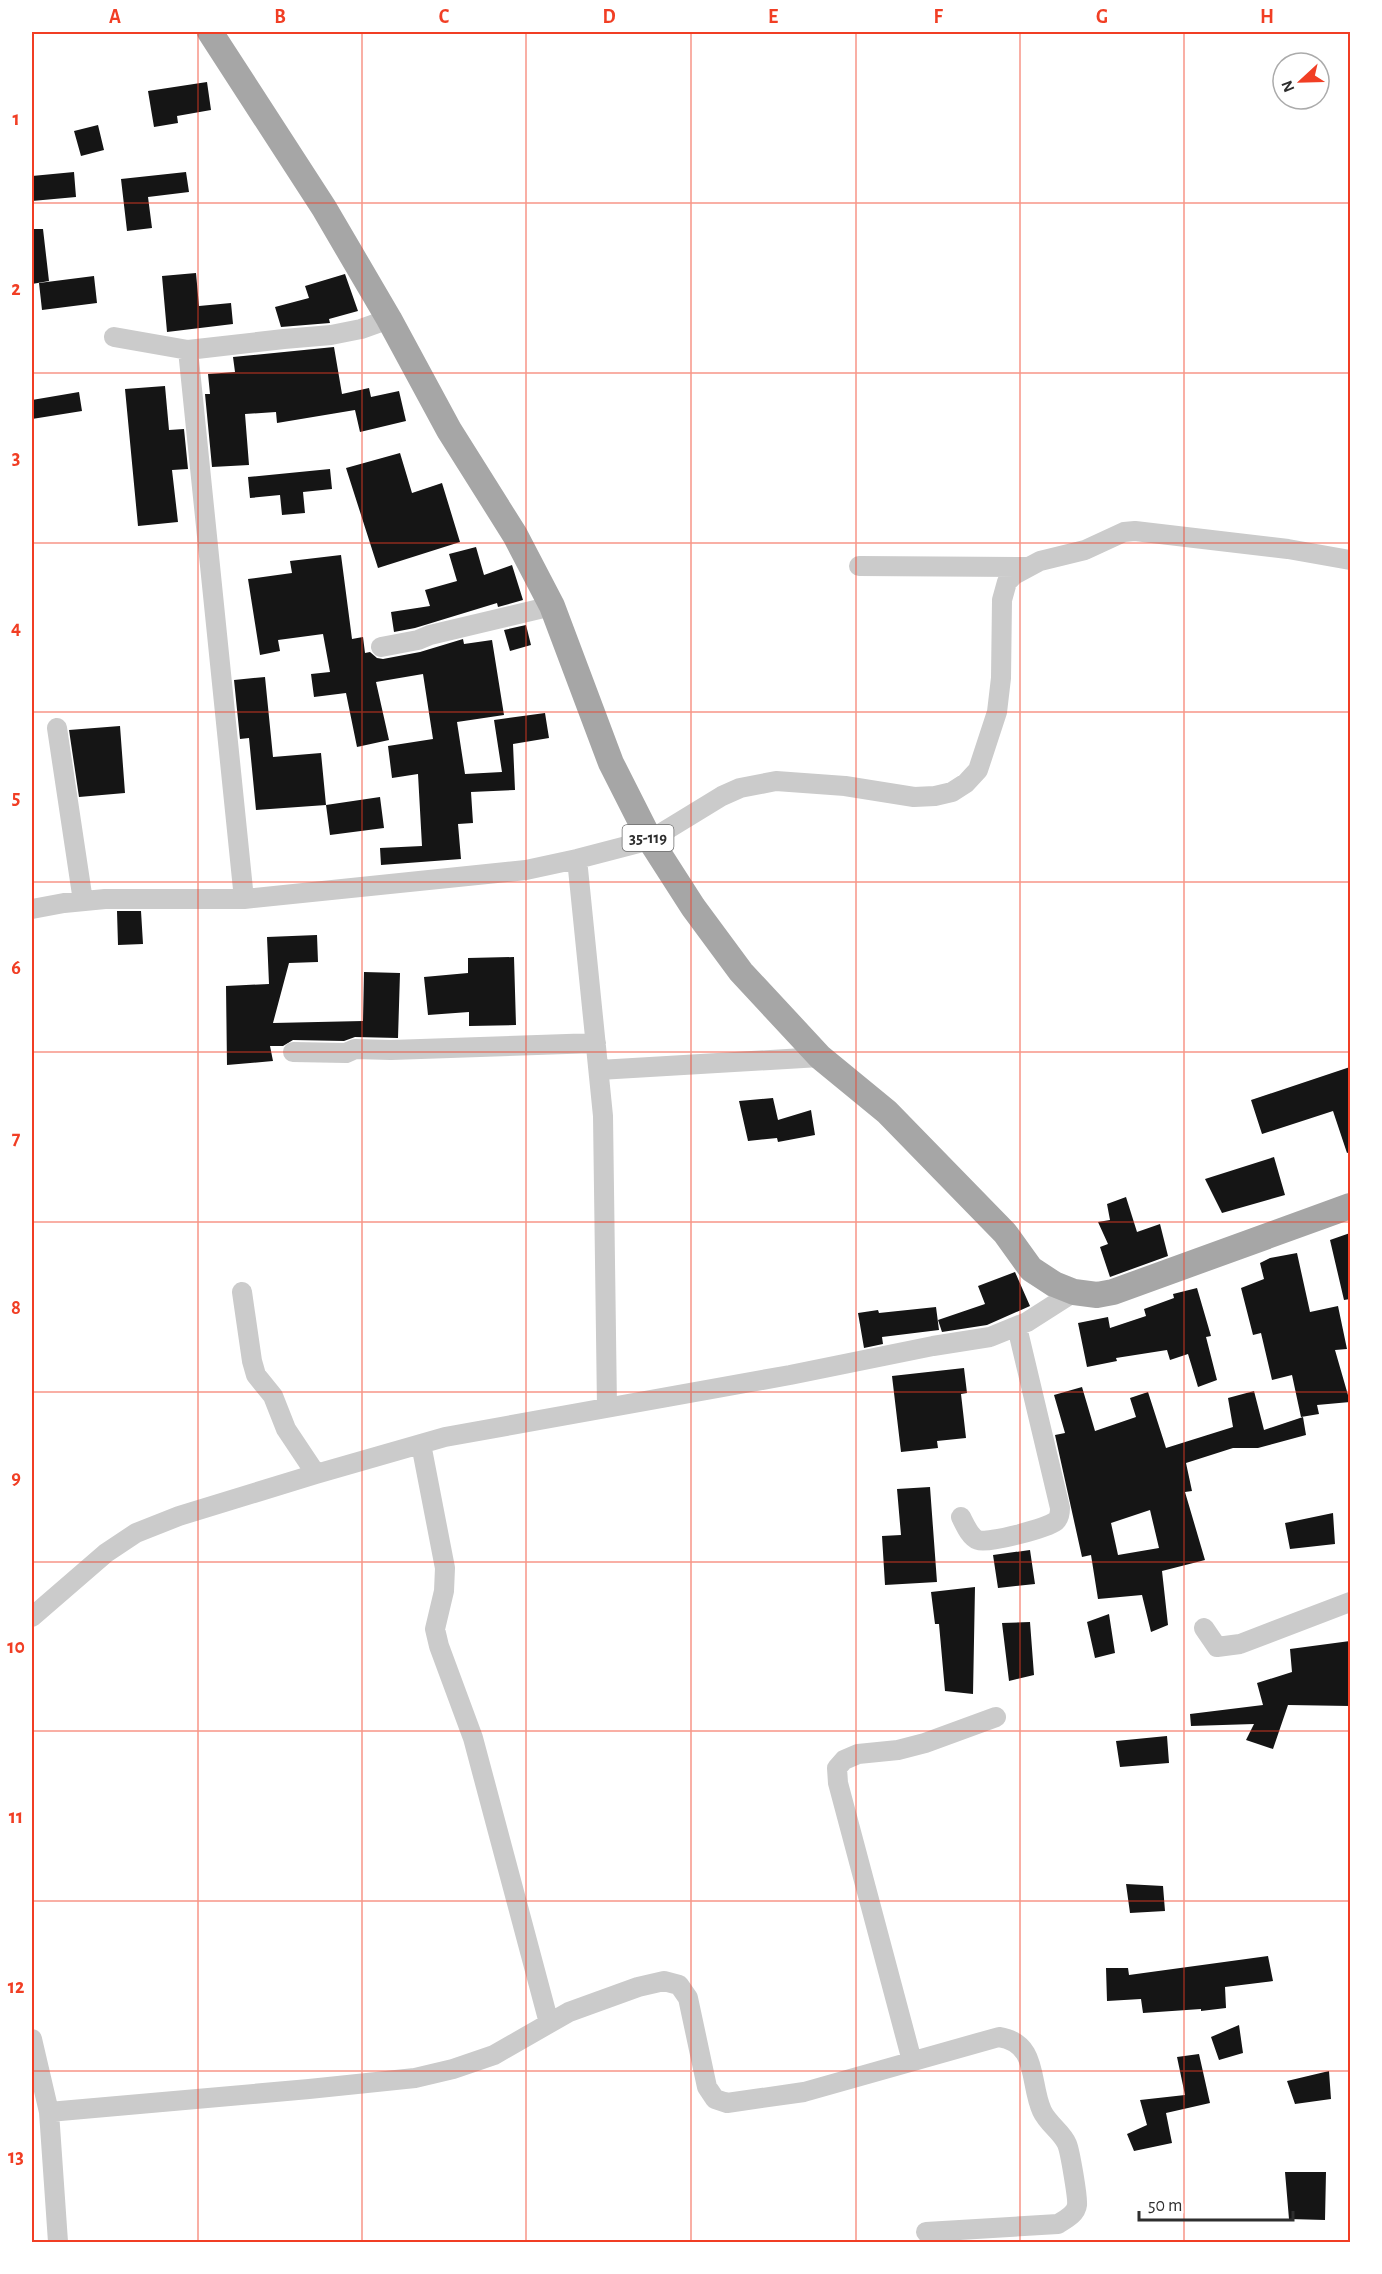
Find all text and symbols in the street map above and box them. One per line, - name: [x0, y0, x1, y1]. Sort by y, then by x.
- text: A: [109, 7, 121, 27]
- text: B: [274, 7, 286, 27]
- text: C: [439, 7, 450, 27]
- text: D: [602, 7, 616, 27]
- text: E: [768, 7, 778, 27]
- text: F: [933, 7, 943, 27]
- text: G: [1096, 7, 1108, 27]
- text: H: [1260, 7, 1274, 27]
- north arrow: [1271, 51, 1331, 111]
- text: N: [1279, 78, 1298, 94]
- text: 1: [12, 109, 20, 129]
- text: 2: [11, 279, 21, 299]
- text: 3: [12, 448, 20, 468]
- text: 4: [11, 618, 21, 638]
- text: 5: [12, 788, 20, 808]
- road number: 35-119: [622, 825, 674, 851]
- text: 6: [11, 958, 21, 978]
- text: 7: [12, 1128, 21, 1148]
- text: 8: [11, 1298, 21, 1318]
- text: 9: [11, 1468, 21, 1488]
- text: 10: [7, 1637, 25, 1657]
- text: 11: [9, 1807, 23, 1827]
- text: 12: [8, 1977, 24, 1997]
- text: 13: [8, 2147, 24, 2167]
- scale bar: [1139, 2184, 1294, 2222]
- text: 50 m: [1148, 2197, 1182, 2215]

